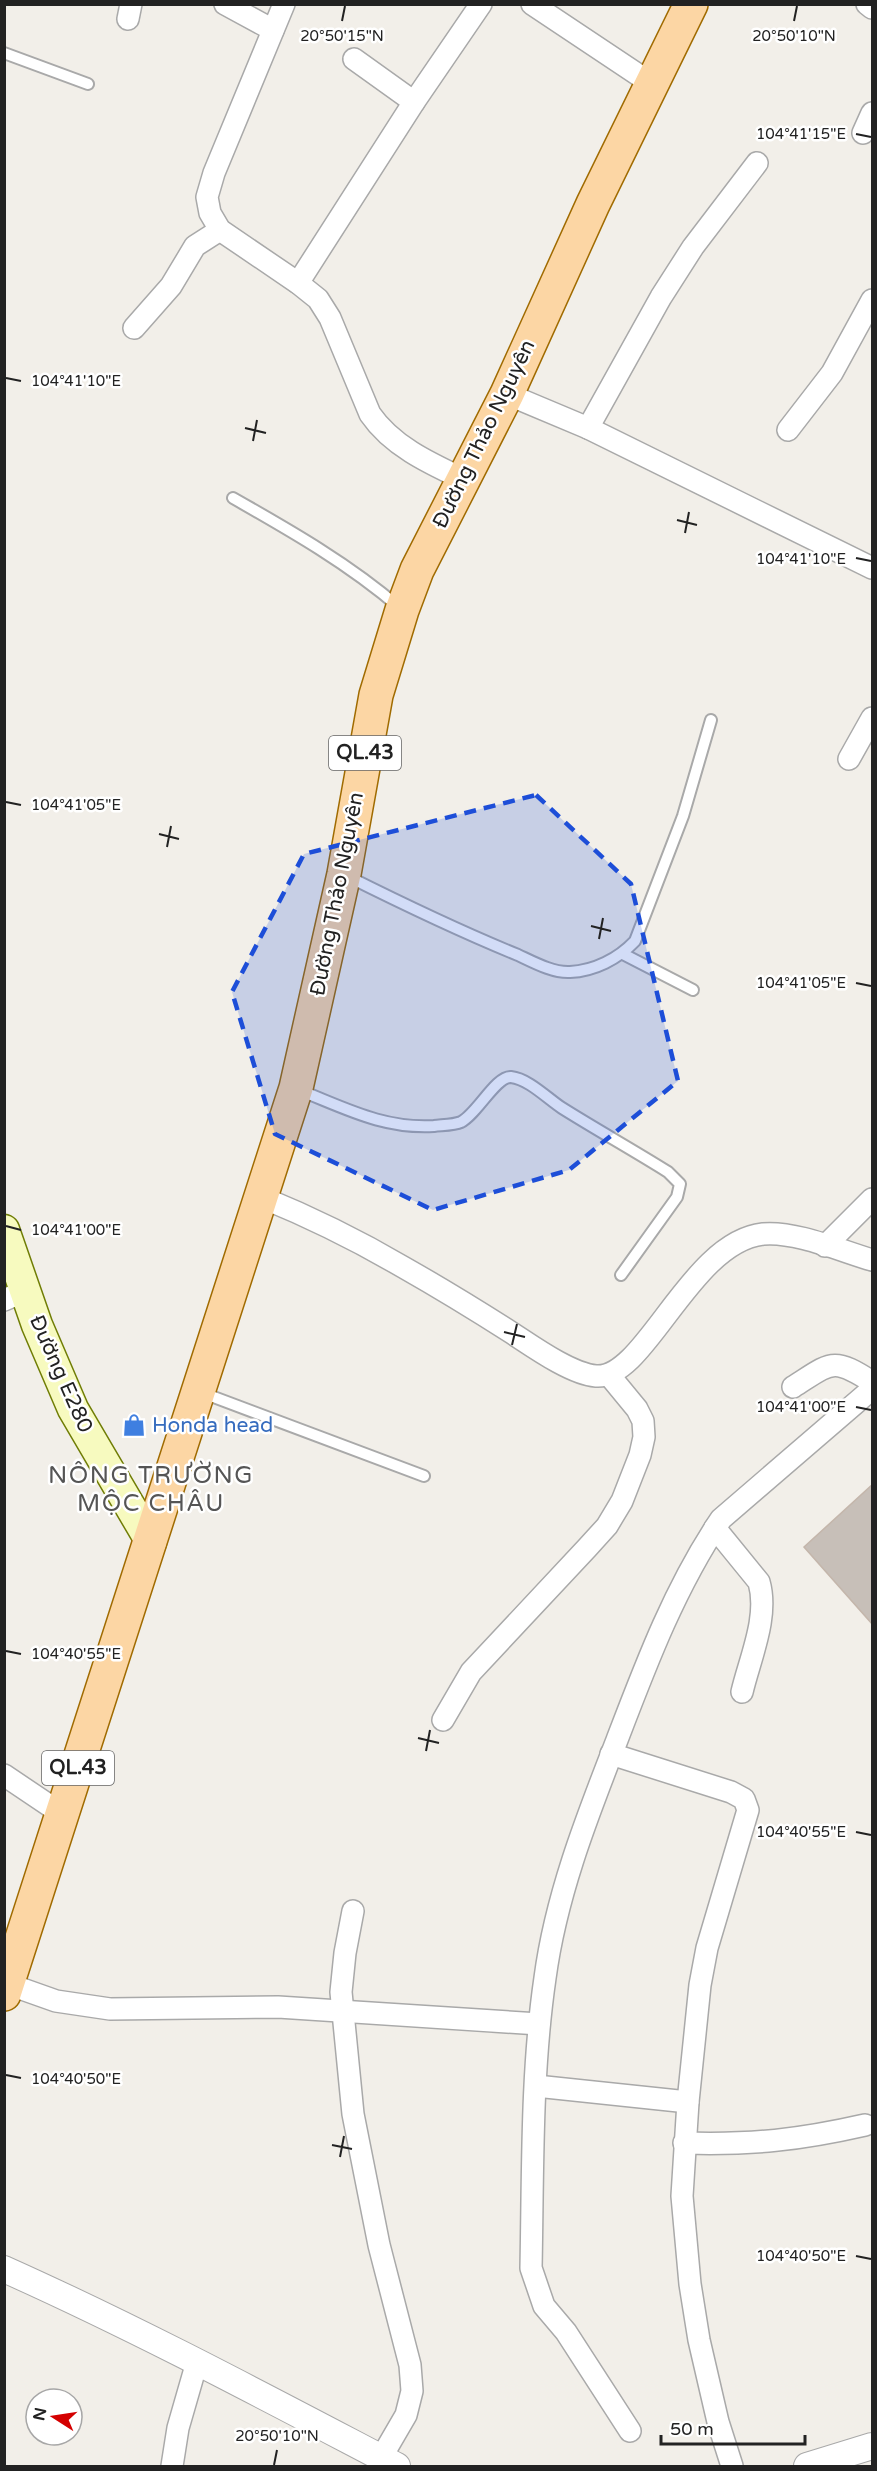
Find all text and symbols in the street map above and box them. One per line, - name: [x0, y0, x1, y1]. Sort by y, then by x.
- text: 20°50'15"N: [300, 27, 384, 45]
- text: 20°50'10"N: [752, 27, 836, 45]
- text: 104°41'15"E: [756, 125, 846, 143]
- street label: Đường Thảo Nguyên: [427, 336, 541, 532]
- text: 104°41'10"E: [31, 372, 121, 390]
- text: 104°41'10"E: [756, 550, 846, 568]
- road number: QL.43: [329, 736, 401, 770]
- street label: Đường Thảo Nguyên: [305, 790, 369, 998]
- text: 104°41'05"E: [31, 796, 121, 814]
- text: 104°41'05"E: [756, 974, 846, 992]
- text: 104°41'00"E: [31, 1221, 121, 1239]
- street label: Đường E280: [24, 1311, 98, 1437]
- text: 104°41'00"E: [756, 1398, 846, 1416]
- shop icon: Honda head: [121, 1412, 147, 1438]
- place label: Honda head: [152, 1413, 273, 1438]
- district label: NÔNG TRƯỜNG MỘC CHÂU: [48, 1460, 254, 1518]
- text: 104°40'55"E: [31, 1645, 121, 1663]
- road number: QL.43: [42, 1751, 114, 1785]
- text: 104°40'55"E: [756, 1823, 846, 1841]
- text: 104°40'50"E: [31, 2070, 121, 2088]
- text: 104°40'50"E: [756, 2247, 846, 2265]
- north arrow: [24, 2387, 84, 2447]
- text: N: [29, 2406, 51, 2422]
- scale bar: [661, 2408, 805, 2446]
- text: 50 m: [670, 2418, 714, 2440]
- text: 20°50'10"N: [235, 2427, 319, 2445]

